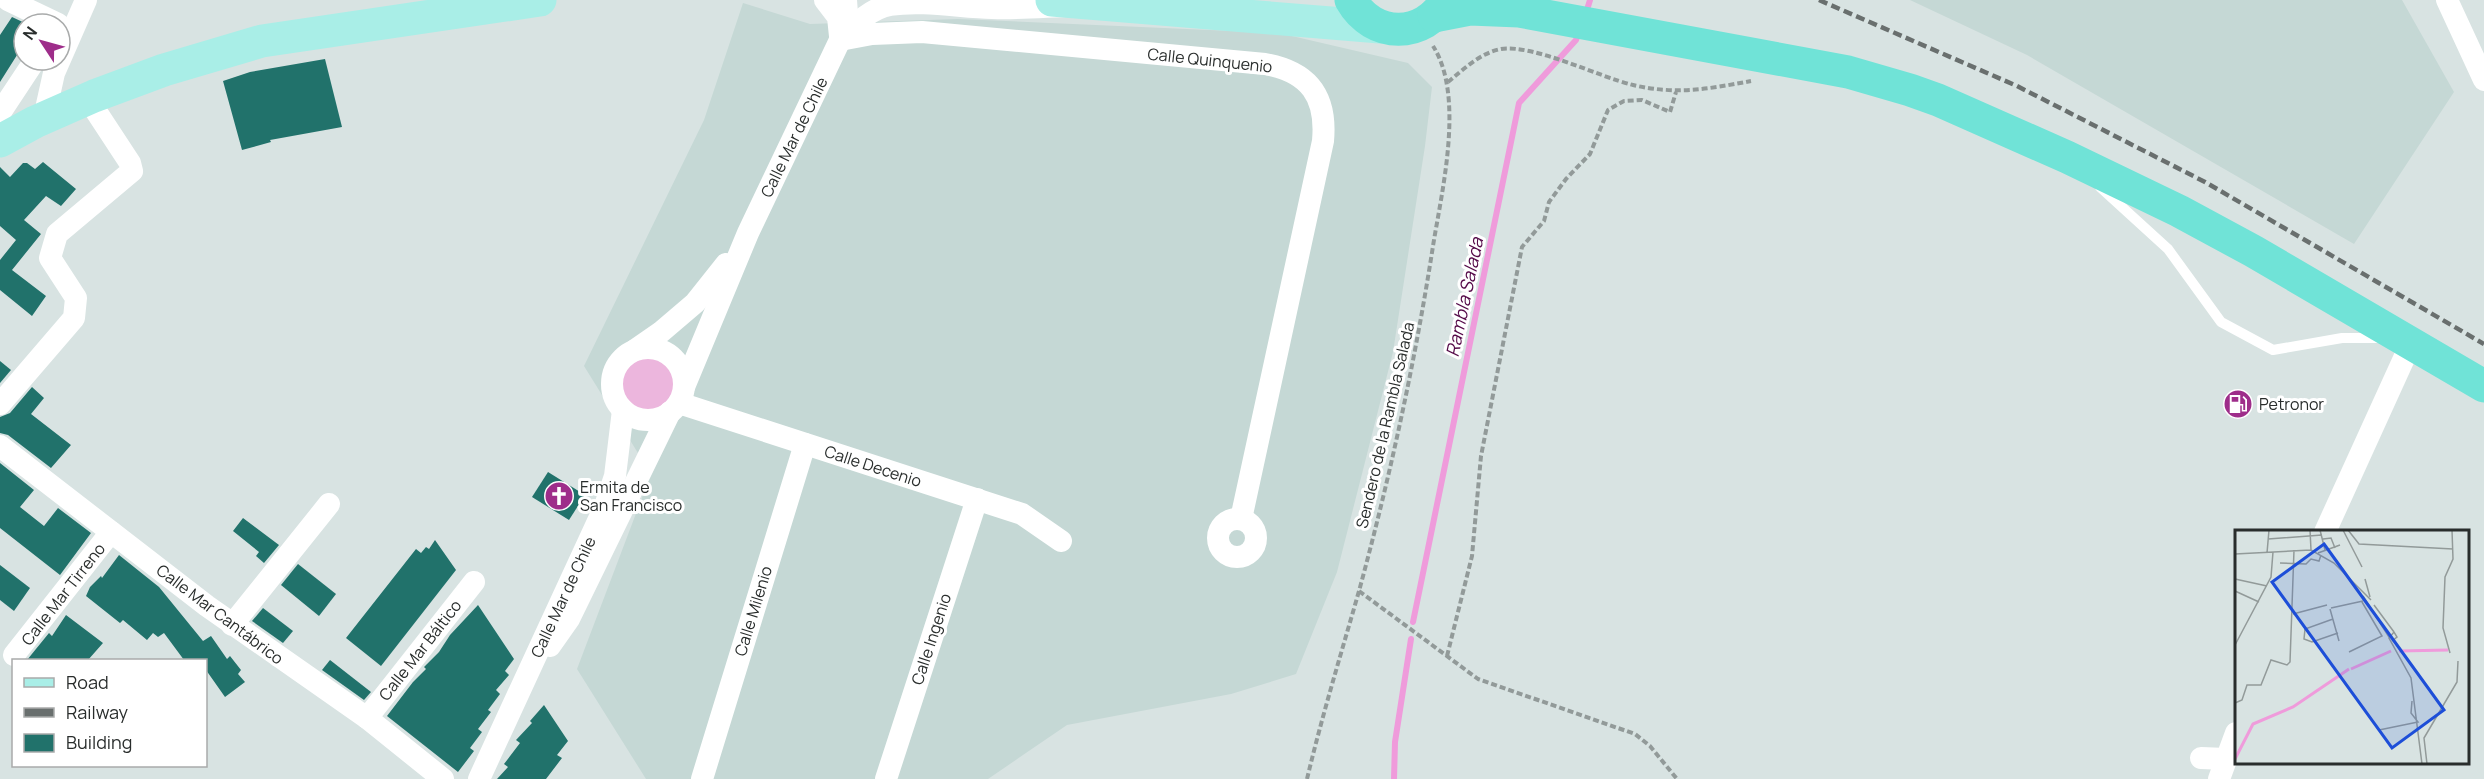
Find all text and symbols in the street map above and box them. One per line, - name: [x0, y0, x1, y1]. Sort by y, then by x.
- north arrow: [12, 12, 72, 72]
- text: N: [18, 22, 42, 44]
- street label: Calle Quinquenio: [1146, 43, 1274, 77]
- street label: Calle Mar de Chile: [755, 73, 833, 201]
- water label: Rambla Salada: [1440, 234, 1489, 359]
- street label: Sendero de la Rambla Salada: [1351, 320, 1419, 530]
- fuel station icon: Petronor: [2222, 388, 2254, 420]
- place label: Petronor: [2259, 393, 2324, 415]
- street label: Calle Decenio: [822, 440, 924, 492]
- place label: Ermita de San Francisco: [580, 476, 682, 516]
- church icon: Ermita de San Francisco: [543, 480, 575, 512]
- inset map: [2235, 530, 2469, 764]
- street label: Calle Mar de Chile: [525, 533, 601, 661]
- street label: Calle Mar Tirreno: [16, 538, 110, 650]
- street label: Calle Mar Cantábrico: [152, 559, 288, 669]
- street label: Calle Milenio: [729, 563, 777, 659]
- street label: Calle Ingenio: [906, 590, 956, 688]
- street label: Calle Mar Báltico: [374, 595, 466, 705]
- legend: [12, 659, 207, 767]
- text: Road: [66, 670, 109, 694]
- text: Railway: [66, 700, 128, 724]
- text: Building: [66, 730, 132, 754]

